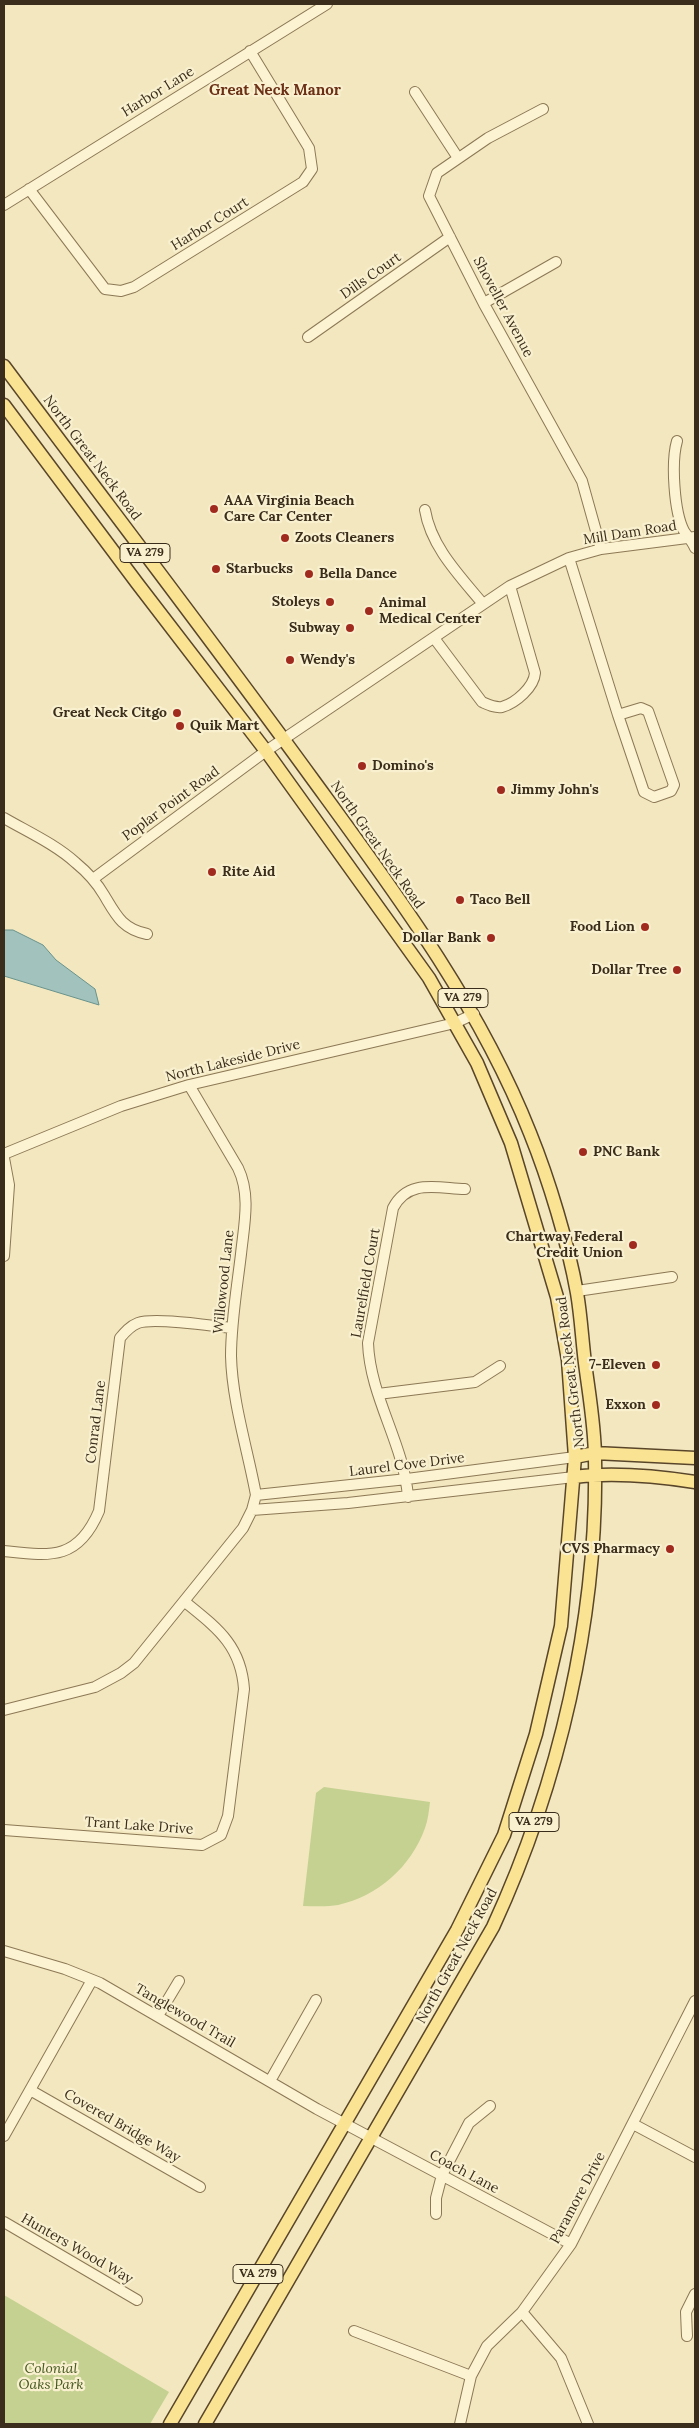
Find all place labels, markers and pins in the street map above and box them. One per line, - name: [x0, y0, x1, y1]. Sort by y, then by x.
- place label: AAA Virginia Beach Care Car Center: [224, 493, 354, 526]
- marker: AAA Virginia Beach Care Car Center: [208, 503, 220, 515]
- place label: Zoots Cleaners: [295, 530, 394, 546]
- marker: Zoots Cleaners: [279, 532, 291, 544]
- place label: Starbucks: [226, 561, 293, 577]
- marker: Starbucks: [210, 563, 222, 575]
- place label: Bella Dance: [319, 566, 397, 582]
- marker: Bella Dance: [303, 568, 315, 580]
- place label: Stoleys: [272, 594, 320, 610]
- place label: Animal Medical Center: [379, 595, 481, 628]
- marker: Stoleys: [324, 596, 336, 608]
- marker: Animal Medical Center: [363, 605, 375, 617]
- place label: Subway: [289, 620, 340, 636]
- marker: Subway: [344, 622, 356, 634]
- place label: Wendy's: [300, 652, 355, 668]
- marker: Wendy's: [284, 654, 296, 666]
- place label: Great Neck Citgo: [53, 705, 167, 721]
- marker: Great Neck Citgo: [171, 707, 183, 719]
- place label: Quik Mart: [190, 718, 259, 734]
- marker: Quik Mart: [174, 720, 186, 732]
- place label: Domino's: [372, 758, 434, 774]
- marker: Domino's: [356, 760, 368, 772]
- place label: Jimmy John's: [511, 782, 599, 798]
- marker: Jimmy John's: [495, 784, 507, 796]
- place label: Rite Aid: [222, 864, 275, 880]
- marker: Rite Aid: [206, 866, 218, 878]
- place label: Taco Bell: [470, 892, 530, 908]
- marker: Taco Bell: [454, 894, 466, 906]
- place label: Food Lion: [570, 919, 635, 935]
- marker: Food Lion: [639, 921, 651, 933]
- place label: Dollar Bank: [402, 930, 481, 946]
- marker: Dollar Bank: [485, 932, 497, 944]
- place label: Dollar Tree: [591, 962, 667, 978]
- marker: Dollar Tree: [671, 964, 683, 976]
- place label: PNC Bank: [593, 1144, 660, 1160]
- marker: PNC Bank: [577, 1146, 589, 1158]
- place label: Chartway Federal Credit Union: [506, 1229, 623, 1262]
- marker: Chartway Federal Credit Union: [627, 1239, 639, 1251]
- place label: 7-Eleven: [589, 1357, 646, 1373]
- marker: 7-Eleven: [650, 1359, 662, 1371]
- place label: Exxon: [605, 1397, 646, 1413]
- marker: Exxon: [650, 1399, 662, 1411]
- place label: CVS Pharmacy: [562, 1541, 660, 1557]
- marker: CVS Pharmacy: [664, 1543, 676, 1555]

